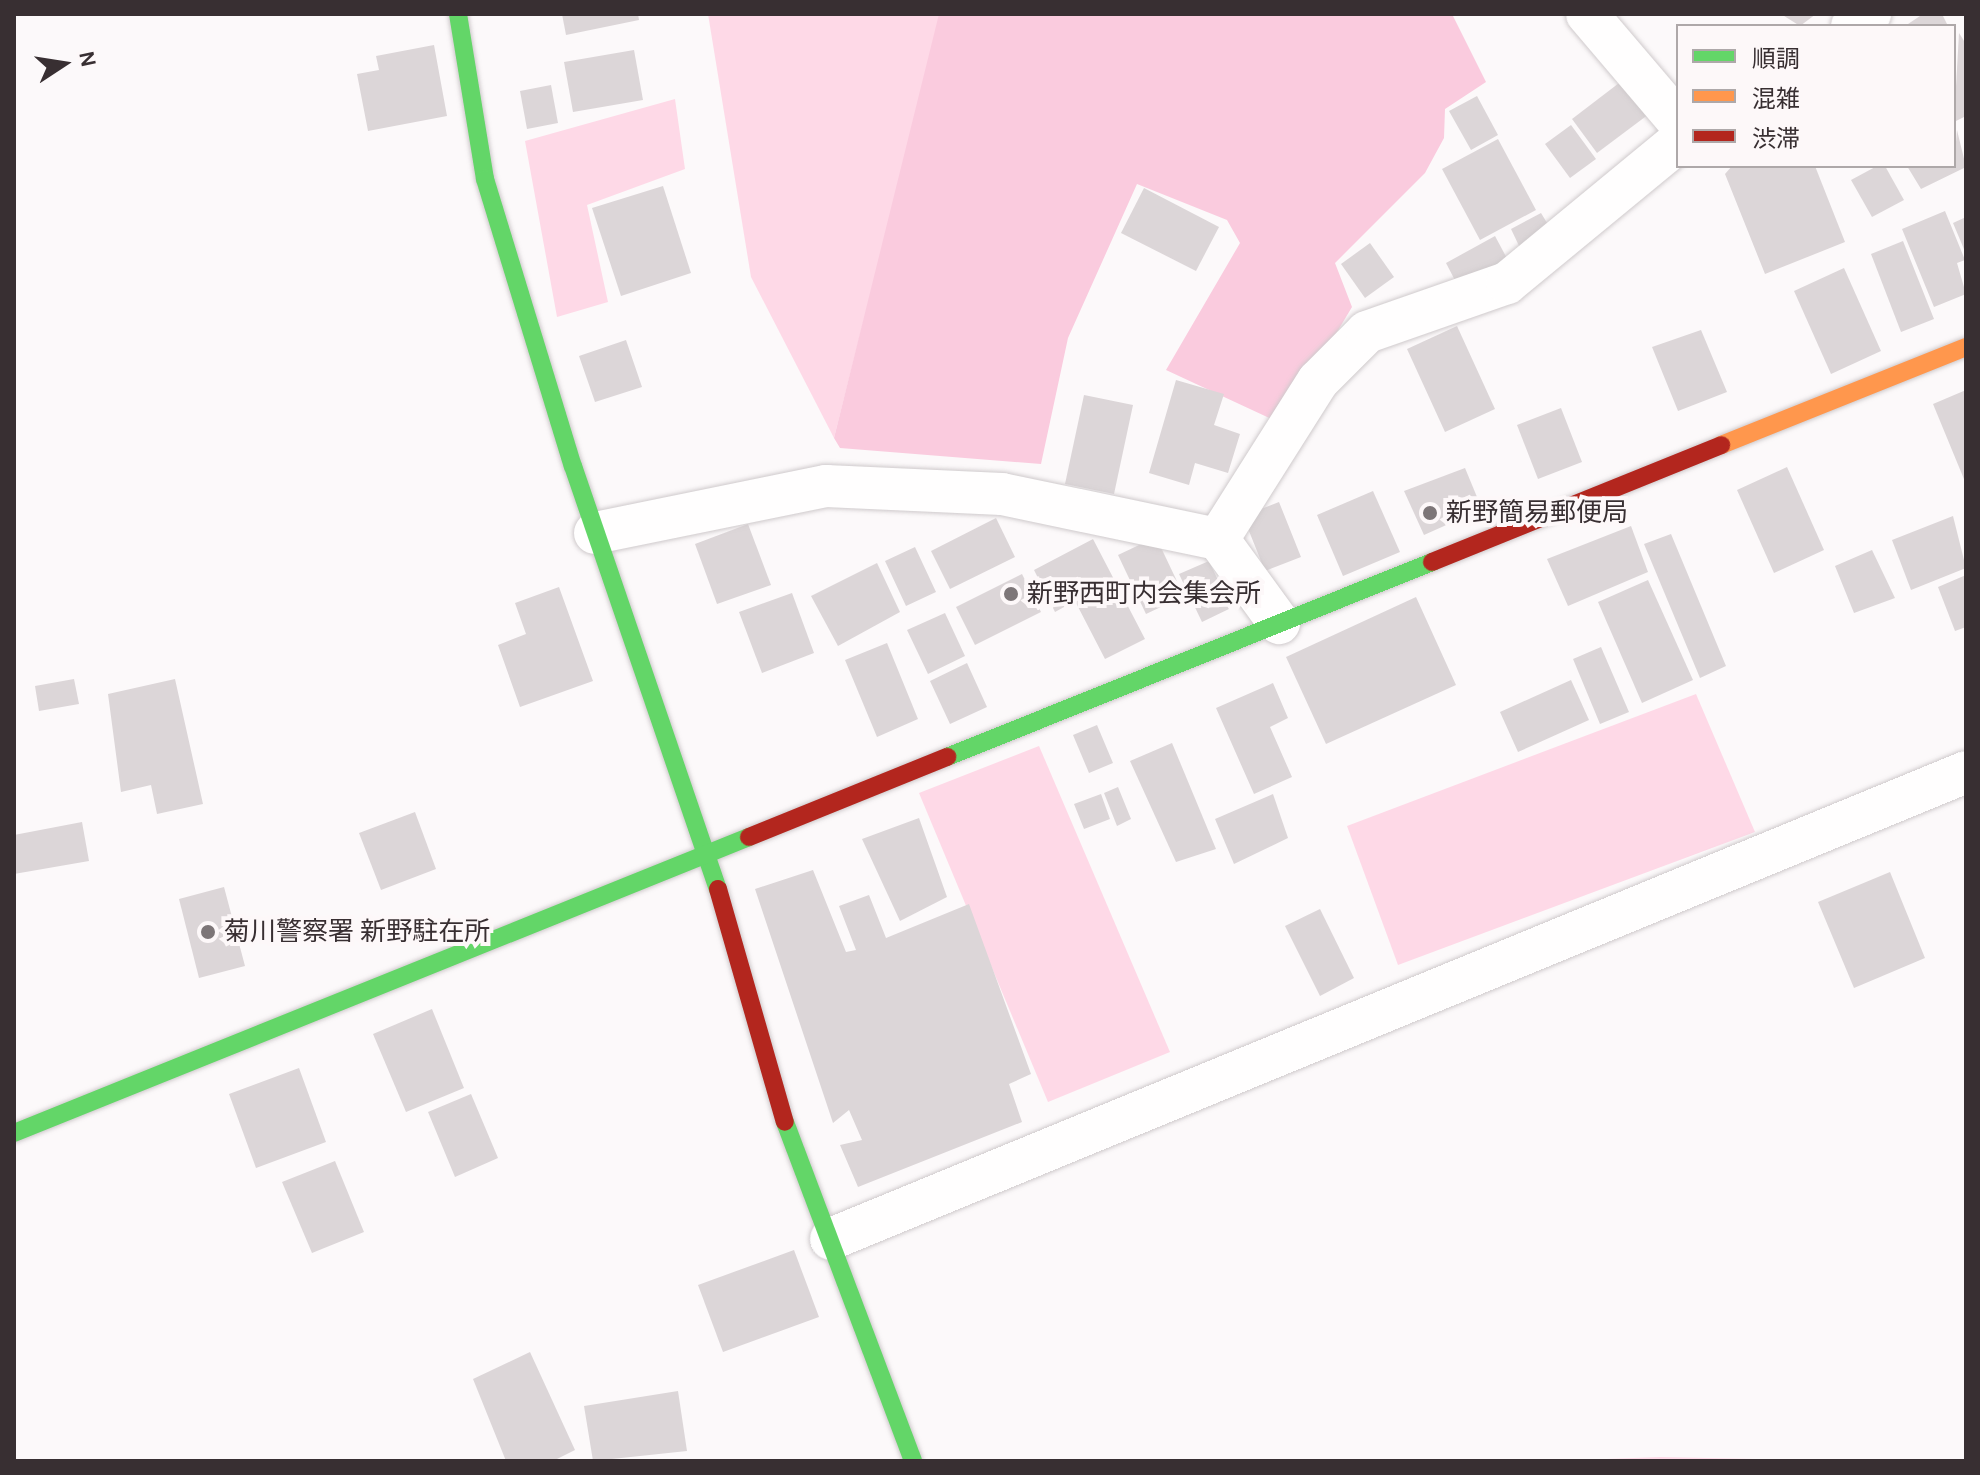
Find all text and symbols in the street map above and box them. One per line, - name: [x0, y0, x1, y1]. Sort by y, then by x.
- north arrow: [24, 24, 104, 104]
- legend: [1676, 24, 1956, 168]
- text: 順調: [1752, 45, 1800, 73]
- text: N: [73, 49, 102, 69]
- text: 混雑: [1752, 85, 1800, 113]
- text: 渋滞: [1752, 125, 1800, 153]
- place label: 新野簡易郵便局: [1446, 497, 1628, 529]
- marker: 新野簡易郵便局: [1421, 504, 1439, 522]
- place label: 新野西町内会集会所: [1027, 578, 1261, 610]
- marker: 新野西町内会集会所: [1002, 585, 1020, 603]
- place label: 菊川警察署 新野駐在所: [224, 916, 490, 948]
- marker: 菊川警察署 新野駐在所: [199, 923, 217, 941]

